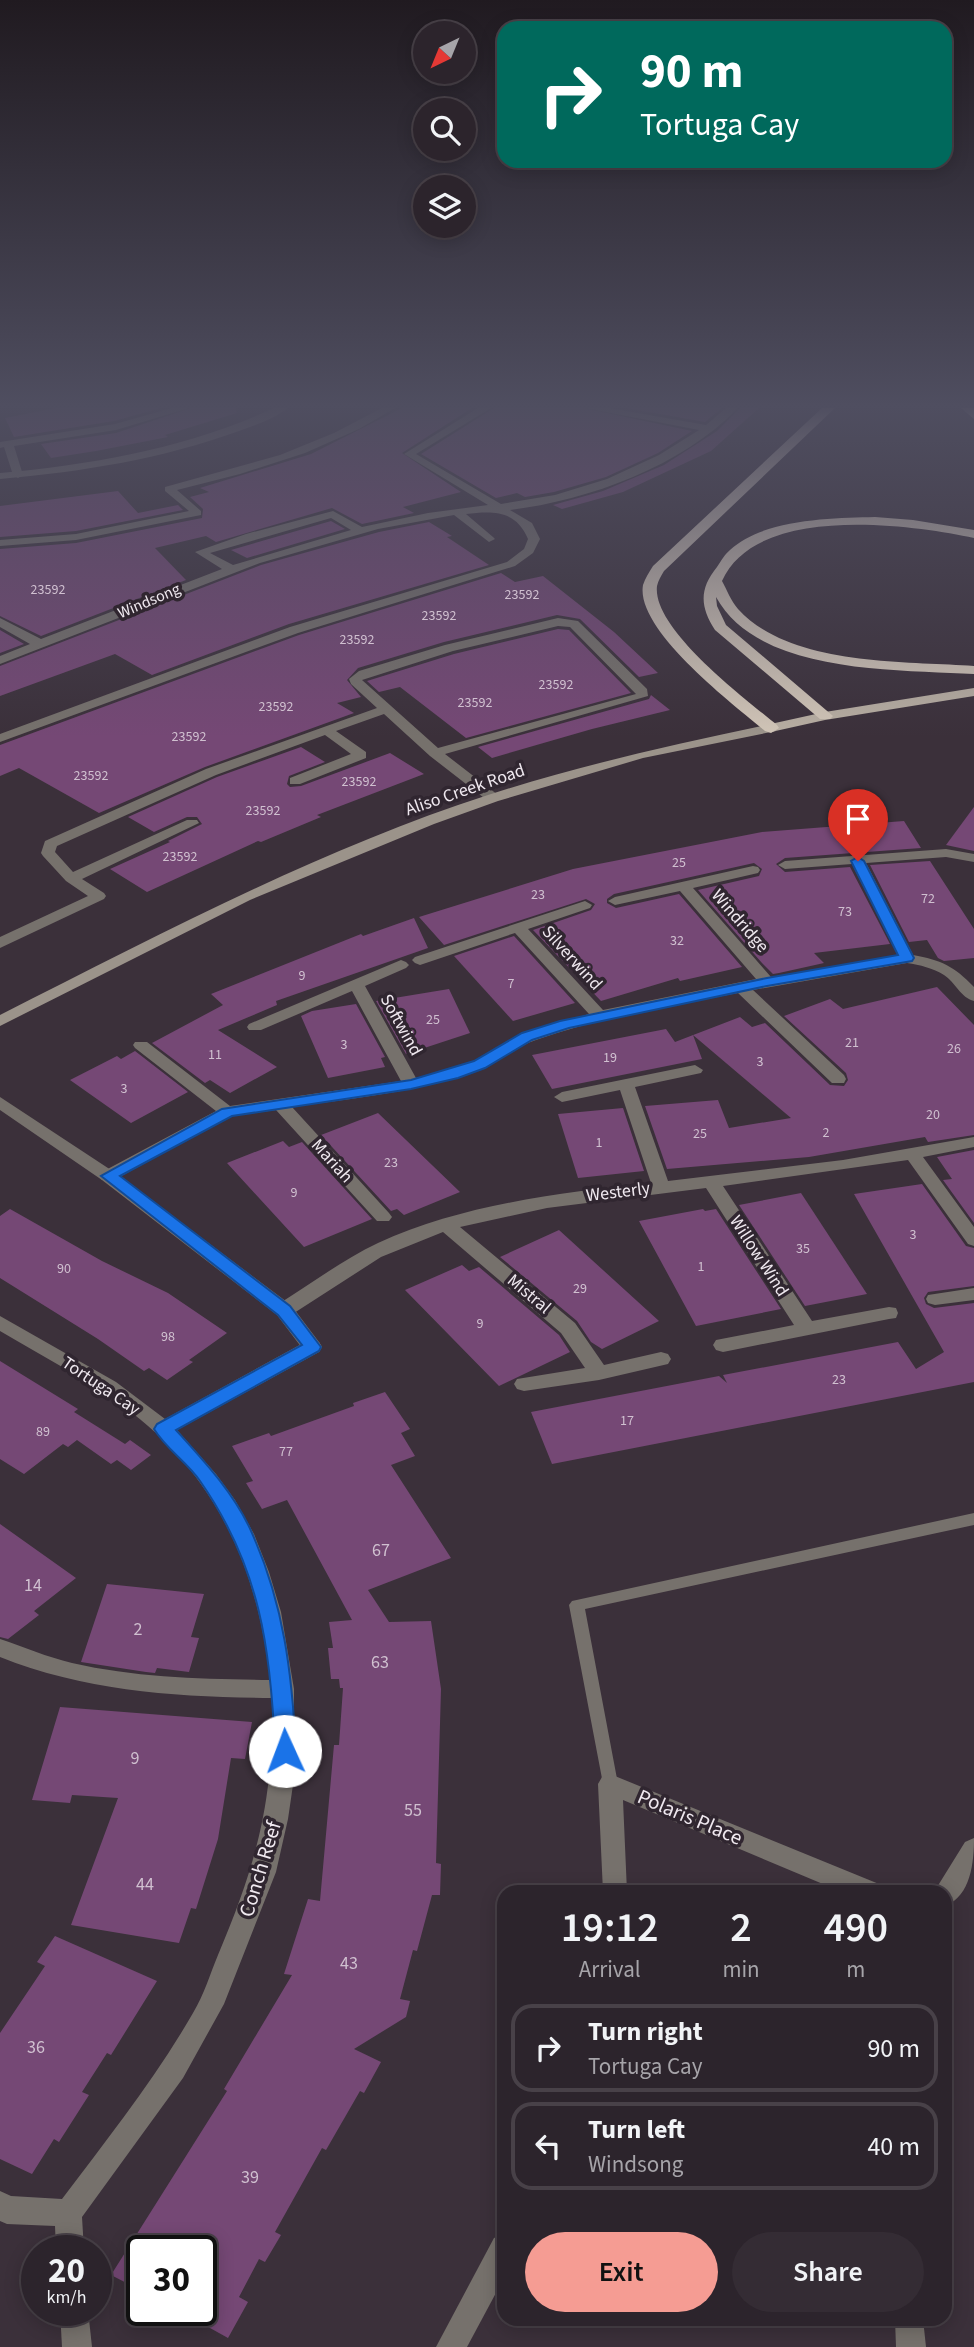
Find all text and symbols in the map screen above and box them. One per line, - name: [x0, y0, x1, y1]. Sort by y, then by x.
- north arrow: [413, 21, 476, 84]
- map controls: [413, 21, 476, 238]
- text: 90 m: [640, 37, 744, 107]
- icon: right: [525, 49, 616, 140]
- button: search: [413, 98, 476, 161]
- text: Tortuga Cay: [640, 102, 799, 148]
- button: layers: [413, 175, 476, 238]
- street label: Windsong: [114, 578, 184, 624]
- house number: 23592: [31, 580, 65, 600]
- house number: 23592: [505, 585, 539, 605]
- house number: 23592: [422, 606, 456, 626]
- house number: 23592: [340, 630, 374, 650]
- house number: 23592: [539, 675, 573, 695]
- house number: 23592: [458, 693, 492, 713]
- house number: 23592: [259, 697, 293, 717]
- house number: 23592: [172, 727, 206, 747]
- street label: Aliso Creek Road: [402, 758, 528, 822]
- house number: 23592: [74, 766, 108, 786]
- house number: 23592: [342, 772, 376, 792]
- pin: [828, 789, 888, 861]
- icon: arrive: [839, 800, 877, 838]
- house number: 23592: [246, 801, 280, 821]
- house number: 23592: [163, 847, 197, 867]
- house number: 25: [672, 853, 686, 873]
- street label: Windridge: [705, 884, 775, 958]
- house number: 23: [531, 885, 545, 905]
- house number: 72: [921, 889, 935, 909]
- house number: 73: [838, 902, 852, 922]
- street label: Silverwind: [536, 920, 608, 996]
- house number: 32: [670, 931, 684, 951]
- house number: 9: [299, 966, 306, 986]
- house number: 7: [508, 974, 515, 994]
- street label: Softwind: [374, 990, 428, 1060]
- house number: 25: [426, 1010, 440, 1030]
- house number: 21: [845, 1033, 859, 1053]
- house number: 3: [341, 1035, 348, 1055]
- house number: 26: [947, 1039, 961, 1059]
- house number: 11: [208, 1045, 222, 1065]
- house number: 19: [603, 1048, 617, 1068]
- house number: 3: [757, 1052, 764, 1072]
- house number: 3: [121, 1079, 128, 1099]
- house number: 20: [926, 1105, 940, 1125]
- house number: 2: [823, 1123, 830, 1143]
- house number: 25: [693, 1124, 707, 1144]
- street label: Mariah: [305, 1133, 359, 1189]
- house number: 1: [596, 1133, 603, 1153]
- house number: 23: [384, 1153, 398, 1173]
- street label: Westerly: [585, 1176, 652, 1208]
- house number: 9: [291, 1183, 298, 1203]
- street label: Willow Wind: [723, 1210, 795, 1302]
- house number: 3: [910, 1225, 917, 1245]
- house number: 35: [796, 1239, 810, 1259]
- house number: 1: [698, 1257, 705, 1277]
- house number: 90: [57, 1259, 71, 1279]
- street label: Mistral: [502, 1268, 556, 1320]
- house number: 29: [573, 1279, 587, 1299]
- house number: 9: [477, 1314, 484, 1334]
- house number: 98: [161, 1327, 175, 1347]
- street label: Tortuga Cay: [57, 1351, 146, 1422]
- house number: 23: [832, 1370, 846, 1390]
- house number: 17: [620, 1411, 634, 1431]
- house number: 89: [36, 1422, 50, 1442]
- house number: 77: [279, 1442, 293, 1462]
- house number: 67: [372, 1538, 390, 1563]
- house number: 14: [24, 1573, 42, 1598]
- house number: 2: [134, 1617, 143, 1642]
- house number: 63: [371, 1650, 389, 1675]
- position arrow: [248, 1714, 322, 1788]
- house number: 9: [131, 1746, 140, 1771]
- street label: Polaris Place: [633, 1781, 747, 1853]
- house number: 55: [404, 1798, 422, 1823]
- street label: Conch Reef: [231, 1817, 289, 1921]
- house number: 44: [136, 1872, 154, 1897]
- text: 19:12: [561, 1898, 659, 1958]
- text: 2: [730, 1898, 752, 1958]
- text: 490: [824, 1898, 888, 1958]
- house number: 43: [340, 1951, 358, 1976]
- text: Arrival: [579, 1953, 641, 1986]
- text: min: [722, 1953, 760, 1986]
- text: m: [846, 1953, 865, 1986]
- text: Turn right: [588, 2013, 703, 2050]
- icon: right: [529, 2029, 567, 2067]
- text: 90 m: [867, 2030, 920, 2067]
- house number: 36: [27, 2035, 45, 2060]
- text: Tortuga Cay: [588, 2050, 702, 2083]
- text: Turn left: [588, 2111, 685, 2148]
- icon: left: [529, 2127, 567, 2165]
- text: 40 m: [867, 2128, 920, 2165]
- text: Windsong: [588, 2148, 683, 2181]
- house number: 39: [241, 2165, 259, 2190]
- button: Exit: [525, 2232, 718, 2312]
- button: Share: [732, 2232, 924, 2312]
- speed limit sign: 30: [126, 2235, 217, 2326]
- text: 20: [48, 2246, 85, 2296]
- text: km/h: [47, 2285, 86, 2310]

